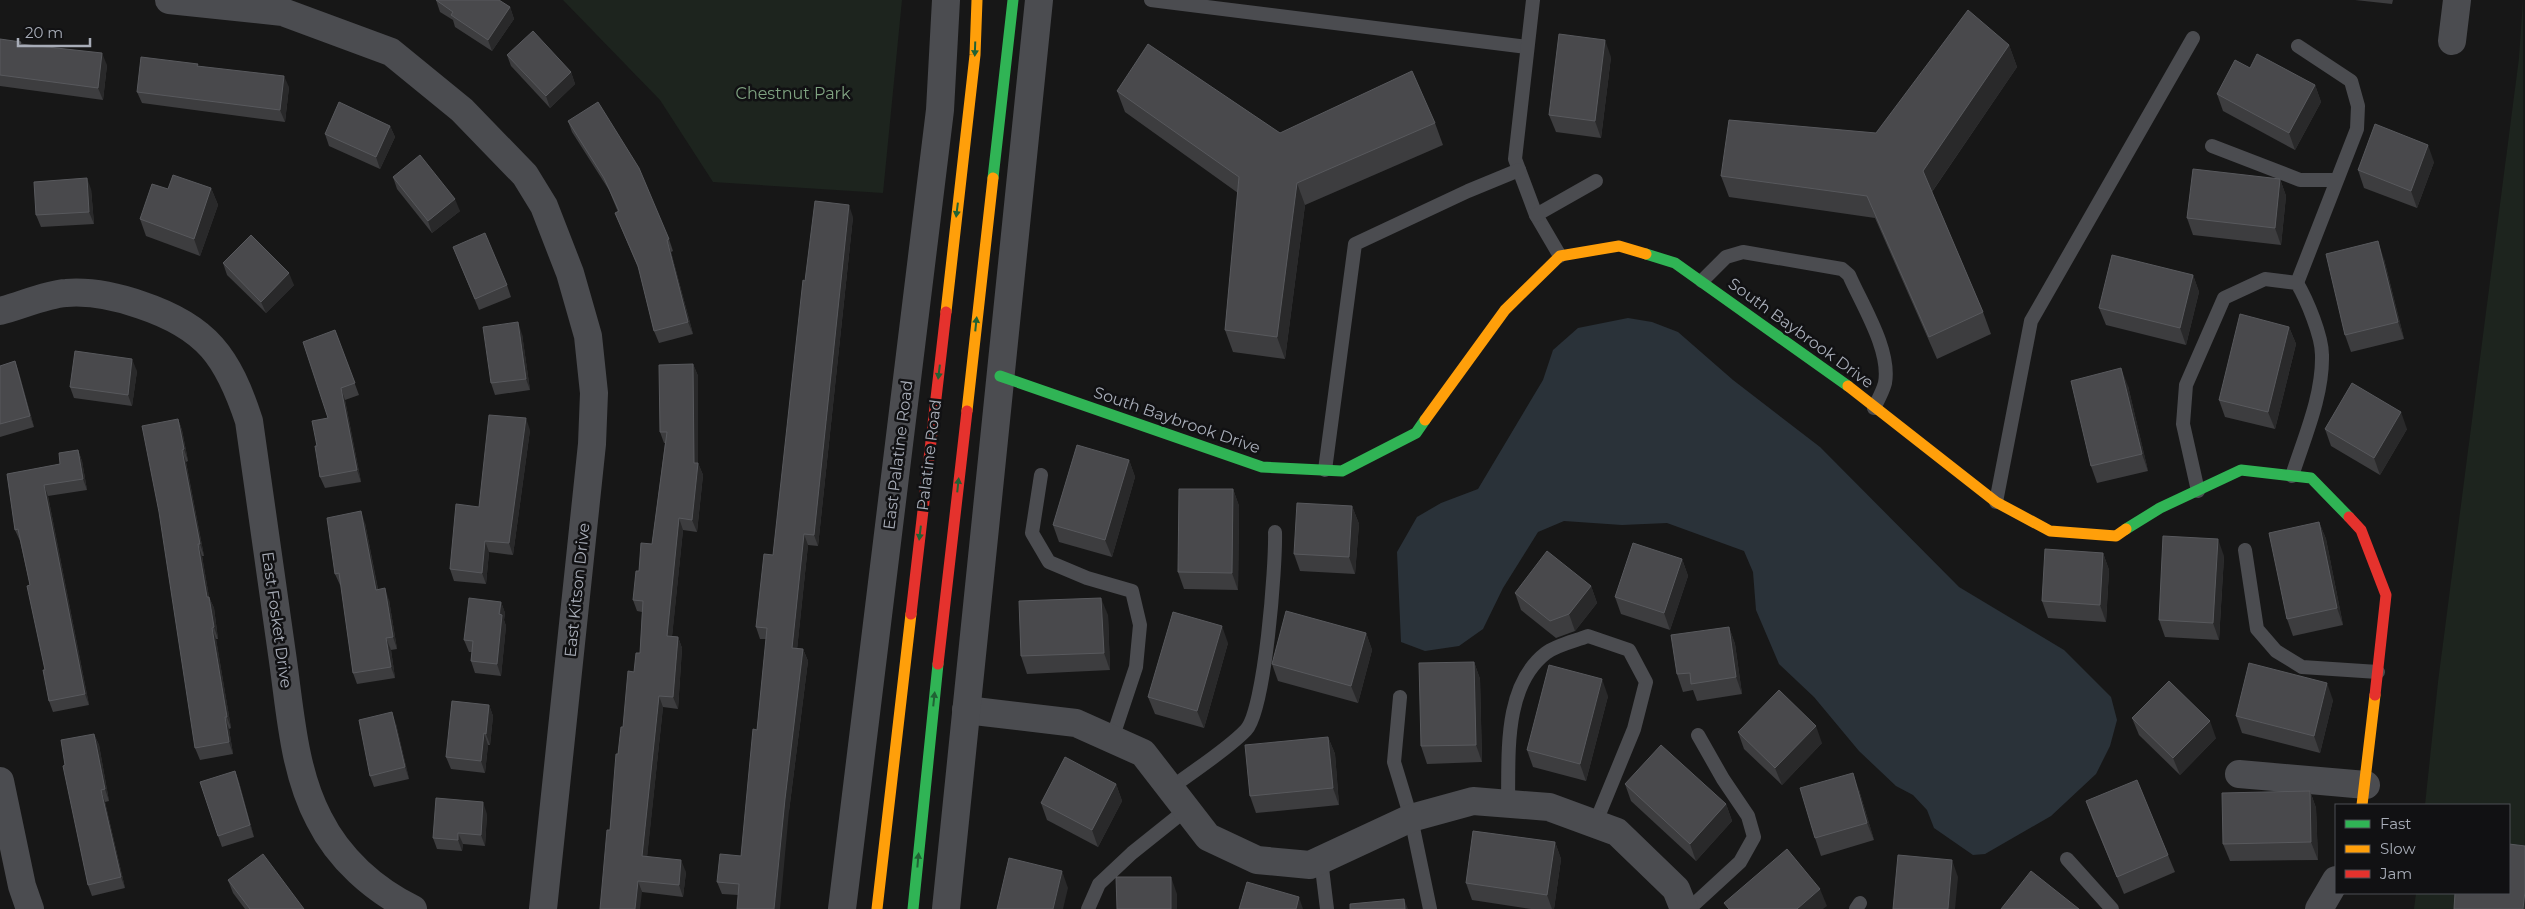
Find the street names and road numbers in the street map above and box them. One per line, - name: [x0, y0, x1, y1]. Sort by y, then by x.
- street label: South Baybrook Drive: [1725, 274, 1877, 392]
- street label: East Palatine Road: [879, 379, 917, 531]
- street label: South Baybrook Drive: [1091, 383, 1263, 457]
- street label: Palatine Road: [913, 398, 945, 512]
- street label: East Kitson Drive: [560, 522, 594, 658]
- street label: East Fosket Drive: [258, 550, 296, 690]

